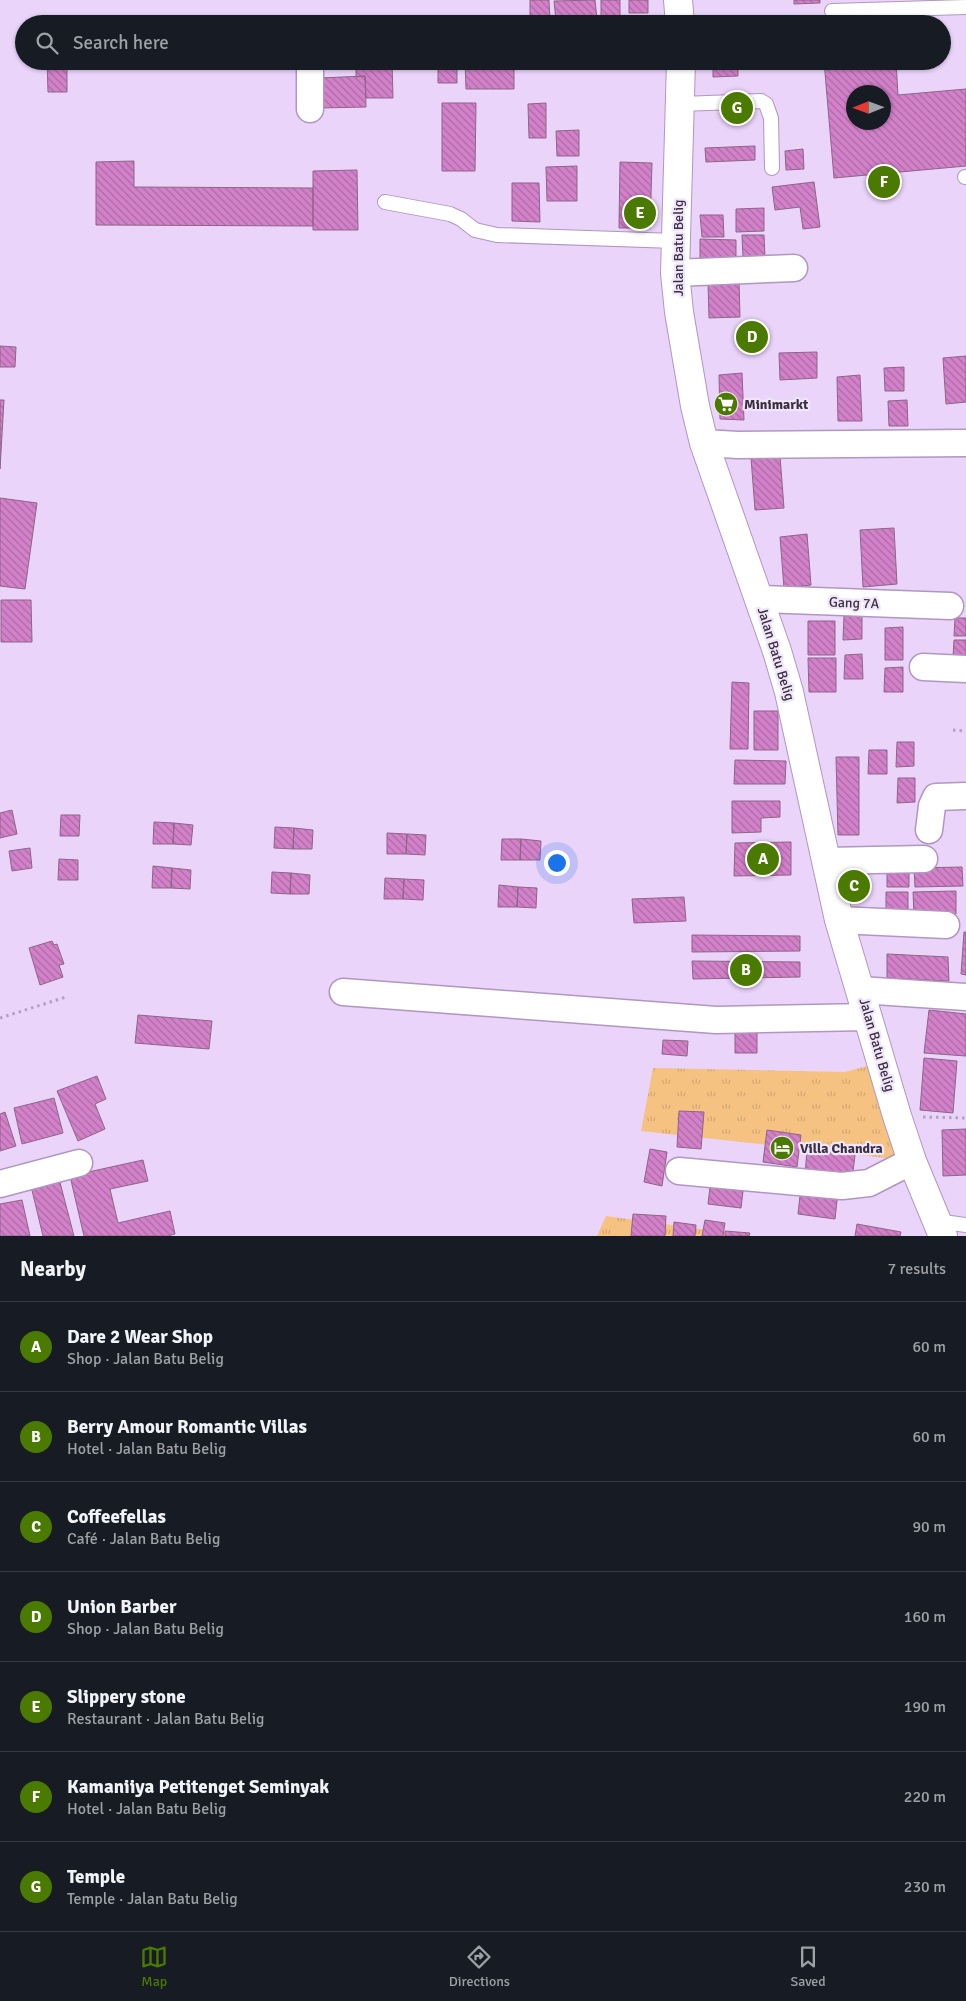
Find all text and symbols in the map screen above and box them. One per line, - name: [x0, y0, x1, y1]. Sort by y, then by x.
- search box: [15, 15, 951, 70]
- icon: search: [33, 29, 61, 57]
- text: Search here: [73, 31, 169, 55]
- north arrow: [846, 85, 891, 130]
- pin: G: [721, 89, 753, 127]
- pin: F: [868, 163, 900, 201]
- pin: E: [624, 194, 656, 232]
- street label: Jalan Batu Belig: [670, 200, 687, 296]
- pin: D: [736, 318, 768, 356]
- supermarket icon: Minimarkt: [713, 391, 739, 417]
- place label: Minimarkt: [744, 396, 809, 413]
- street label: Gang 7A: [829, 594, 880, 612]
- street label: Jalan Batu Belig: [754, 605, 798, 703]
- pin: A: [747, 840, 779, 878]
- your location: [544, 850, 570, 876]
- pin: C: [838, 867, 870, 905]
- pin: B: [730, 951, 762, 989]
- street label: Jalan Batu Belig: [855, 996, 899, 1094]
- hotel icon: Villa Chandra: [769, 1135, 795, 1161]
- place label: Villa Chandra: [800, 1140, 883, 1157]
- text: Nearby: [20, 1256, 86, 1282]
- text: 7 results: [887, 1259, 946, 1279]
- text: Dare 2 Wear Shop: [67, 1325, 213, 1349]
- text: A: [31, 1337, 41, 1357]
- text: 60 m: [912, 1337, 946, 1357]
- text: Shop · Jalan Batu Belig: [67, 1349, 224, 1369]
- text: Berry Amour Romantic Villas: [67, 1415, 307, 1439]
- text: B: [31, 1427, 41, 1447]
- text: 60 m: [912, 1427, 946, 1447]
- text: Hotel · Jalan Batu Belig: [67, 1439, 227, 1459]
- text: Coffeefellas: [67, 1505, 166, 1529]
- text: C: [31, 1517, 41, 1537]
- text: 90 m: [912, 1517, 946, 1537]
- text: Café · Jalan Batu Belig: [67, 1529, 220, 1549]
- text: Union Barber: [67, 1595, 176, 1619]
- text: D: [31, 1607, 41, 1627]
- text: 160 m: [904, 1607, 946, 1627]
- text: Shop · Jalan Batu Belig: [67, 1619, 224, 1639]
- text: Slippery stone: [67, 1685, 186, 1709]
- text: E: [31, 1697, 41, 1717]
- text: 190 m: [904, 1697, 946, 1717]
- text: Restaurant · Jalan Batu Belig: [67, 1709, 265, 1729]
- text: Kamaniiya Petitenget Seminyak: [67, 1775, 329, 1799]
- text: F: [32, 1787, 40, 1807]
- text: 220 m: [904, 1787, 946, 1807]
- text: Hotel · Jalan Batu Belig: [67, 1799, 227, 1819]
- text: Temple: [67, 1865, 125, 1889]
- text: G: [31, 1877, 41, 1897]
- text: 230 m: [904, 1877, 946, 1897]
- text: Temple · Jalan Batu Belig: [67, 1889, 238, 1909]
- tab: Map: [140, 1943, 168, 1990]
- tab: Directions: [449, 1943, 510, 1990]
- tab: Saved: [790, 1943, 826, 1990]

